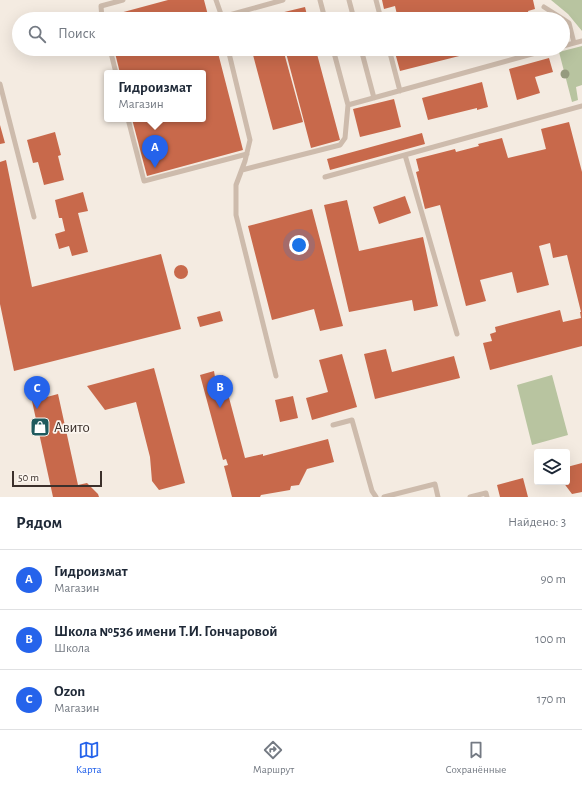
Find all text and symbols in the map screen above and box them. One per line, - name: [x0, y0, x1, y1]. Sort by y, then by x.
- search box: [12, 12, 570, 56]
- icon: search: [26, 23, 48, 45]
- text: Поиск: [58, 26, 96, 41]
- popup: [104, 70, 206, 122]
- text: Гидроизмат: [118, 80, 192, 95]
- text: Магазин: [118, 98, 164, 111]
- pin: A: [142, 135, 168, 168]
- your location: [289, 235, 309, 255]
- pin: B: [207, 375, 233, 408]
- pin: C: [24, 376, 50, 409]
- shop icon: Авито: [29, 416, 51, 438]
- place label: Авито: [54, 420, 90, 435]
- map controls: [534, 449, 570, 485]
- button: layers: [534, 449, 570, 485]
- scale bar: [12, 469, 102, 488]
- text: 50 m: [18, 472, 39, 483]
- text: Рядом: [16, 514, 62, 531]
- text: Найдено: 3: [508, 516, 566, 529]
- text: Гидроизмат: [54, 564, 128, 579]
- text: A: [25, 573, 33, 586]
- text: 90 m: [540, 573, 566, 586]
- text: Магазин: [54, 582, 100, 595]
- text: Школа №536 имени Т.И. Гончаровой: [54, 624, 277, 639]
- text: B: [25, 633, 33, 646]
- text: 100 m: [535, 633, 566, 646]
- text: Школа: [54, 642, 90, 655]
- text: Ozon: [54, 684, 85, 699]
- text: C: [26, 693, 32, 706]
- text: 170 m: [537, 693, 566, 706]
- text: Магазин: [54, 702, 100, 715]
- tab: Карта: [76, 739, 101, 776]
- tab: Маршрут: [253, 739, 294, 776]
- tab: Сохранённые: [446, 739, 506, 776]

